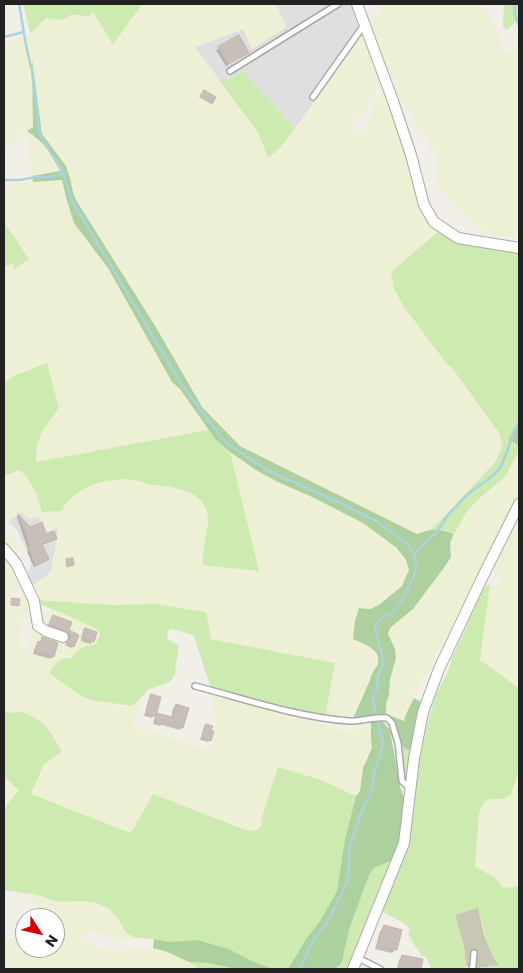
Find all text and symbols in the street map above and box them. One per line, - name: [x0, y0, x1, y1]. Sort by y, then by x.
- north arrow: [15, 908, 65, 958]
- text: N: [40, 931, 63, 951]

